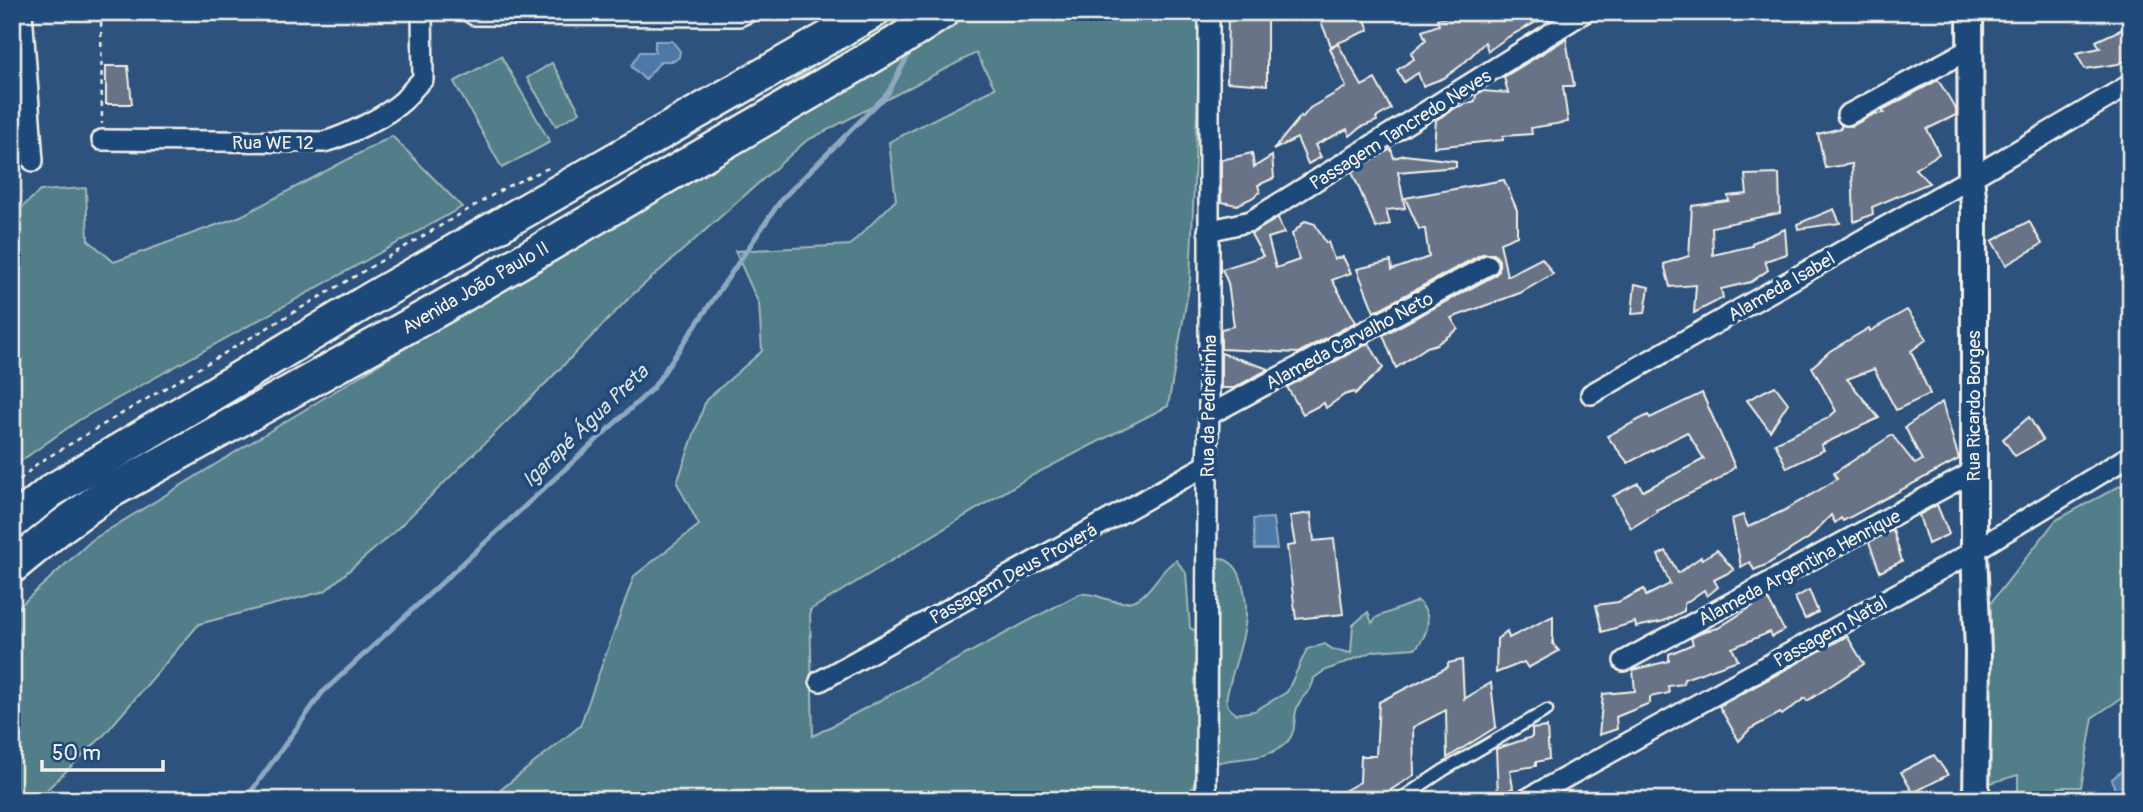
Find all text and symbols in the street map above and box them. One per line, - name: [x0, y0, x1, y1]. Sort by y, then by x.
- street label: Passagem Tancredo Neves: [1305, 64, 1496, 196]
- street label: Rua WE 12: [232, 131, 314, 155]
- street label: Avenida João Paulo II: [398, 236, 553, 340]
- street label: Alameda Isabel: [1723, 246, 1840, 327]
- street label: Alameda Carvalho Neto: [1261, 286, 1438, 395]
- street label: Rua Ricardo Borges: [1962, 330, 1986, 482]
- street label: Rua da Pedreirinha: [1196, 334, 1222, 478]
- water label: Igarapé Água Preta: [516, 358, 655, 494]
- street label: Alameda Argentina Henrique: [1694, 504, 1905, 632]
- street label: Passagem Deus Proverá: [926, 518, 1102, 630]
- street label: Passagem Natal: [1769, 591, 1892, 673]
- scale bar: [42, 728, 163, 772]
- text: 50 m: [52, 740, 101, 767]

